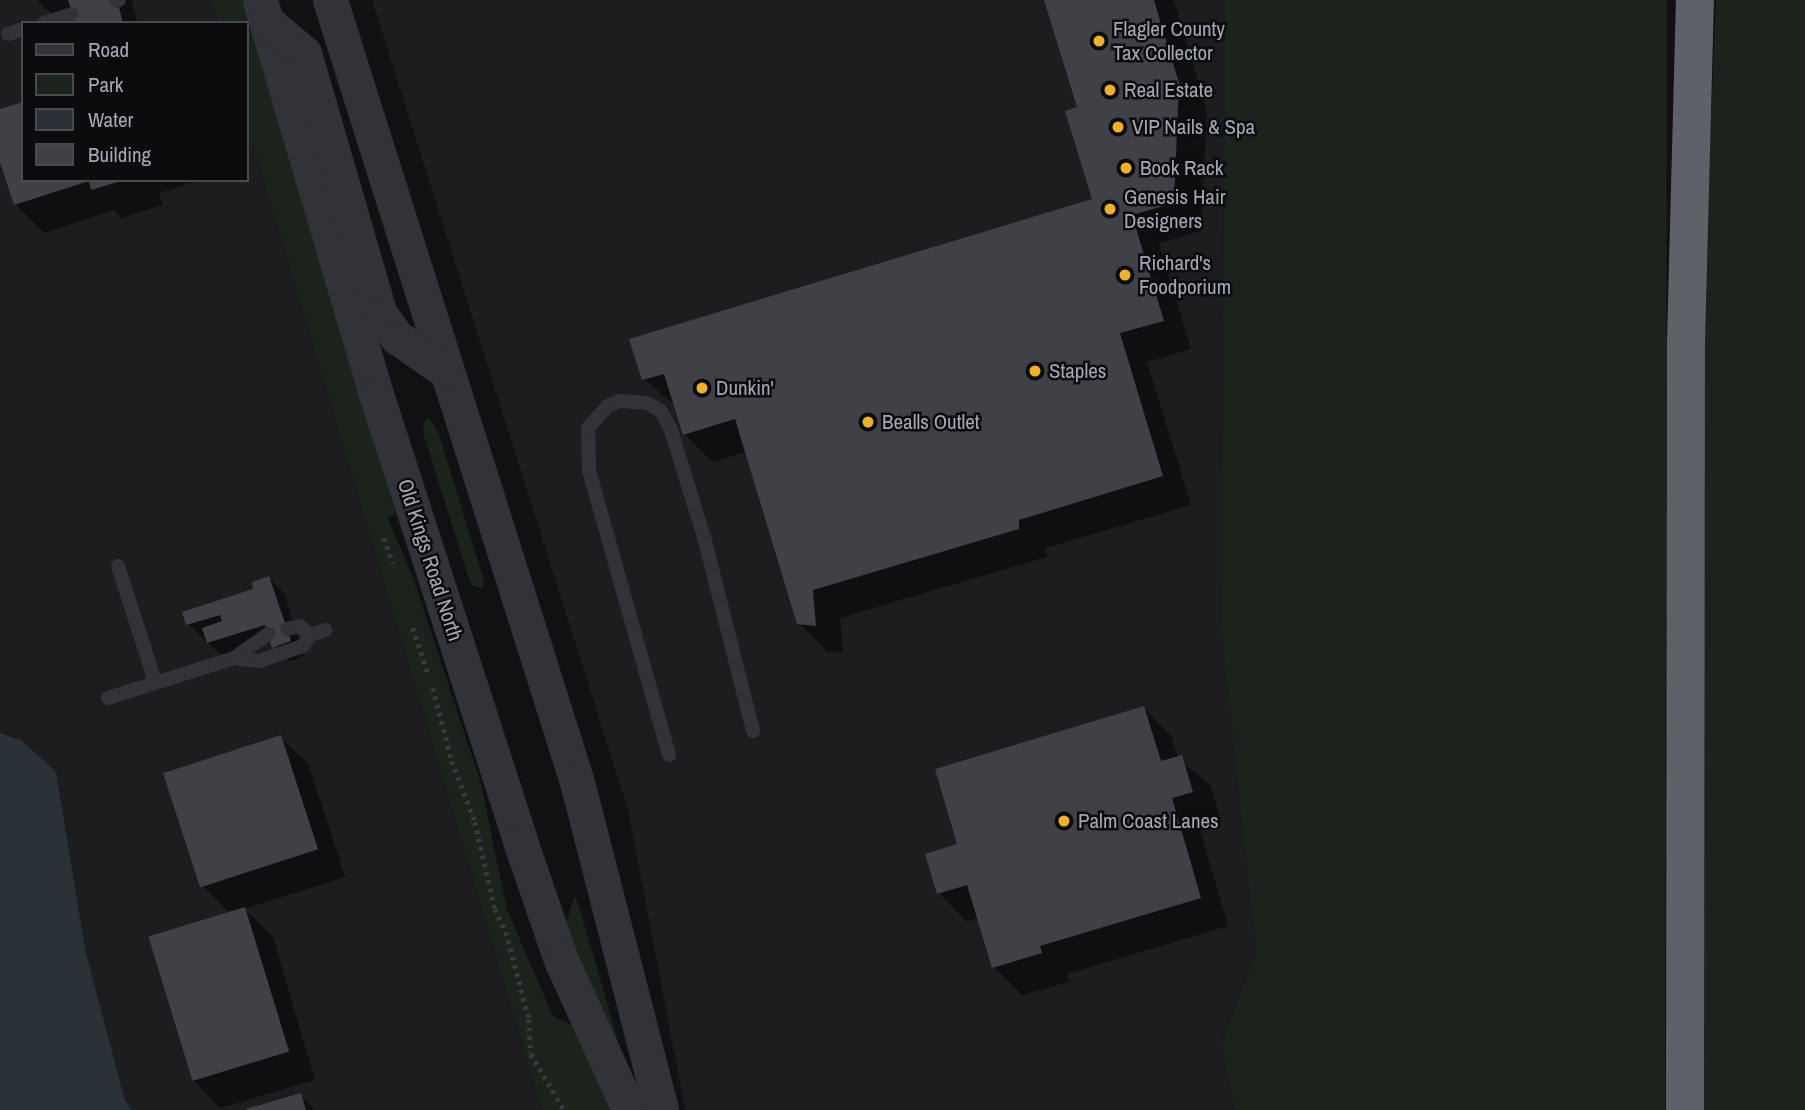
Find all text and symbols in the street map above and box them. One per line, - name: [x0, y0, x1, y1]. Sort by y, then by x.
- place label: Flagler County Tax Collector: [1113, 16, 1225, 66]
- legend: [21, 21, 248, 182]
- marker: Flagler County Tax Collector: [1091, 33, 1107, 49]
- text: Road: [88, 35, 129, 64]
- text: Park: [88, 70, 123, 99]
- place label: Real Estate: [1124, 77, 1213, 103]
- marker: Real Estate: [1102, 82, 1118, 98]
- text: Water: [88, 105, 133, 134]
- place label: VIP Nails & Spa: [1132, 114, 1255, 140]
- marker: VIP Nails & Spa: [1110, 119, 1126, 135]
- text: Building: [88, 140, 151, 169]
- place label: Book Rack: [1140, 155, 1223, 181]
- marker: Book Rack: [1118, 160, 1134, 176]
- place label: Genesis Hair Designers: [1124, 184, 1225, 234]
- marker: Genesis Hair Designers: [1102, 201, 1118, 217]
- place label: Richard's Foodporium: [1139, 250, 1231, 300]
- marker: Richard's Foodporium: [1117, 267, 1133, 283]
- place label: Staples: [1049, 358, 1106, 384]
- marker: Staples: [1027, 363, 1043, 379]
- place label: Dunkin': [716, 375, 774, 401]
- marker: Dunkin': [694, 380, 710, 396]
- place label: Bealls Outlet: [882, 409, 980, 435]
- marker: Bealls Outlet: [860, 414, 876, 430]
- street label: Old Kings Road North: [392, 476, 468, 644]
- place label: Palm Coast Lanes: [1078, 808, 1219, 834]
- marker: Palm Coast Lanes: [1056, 813, 1072, 829]

